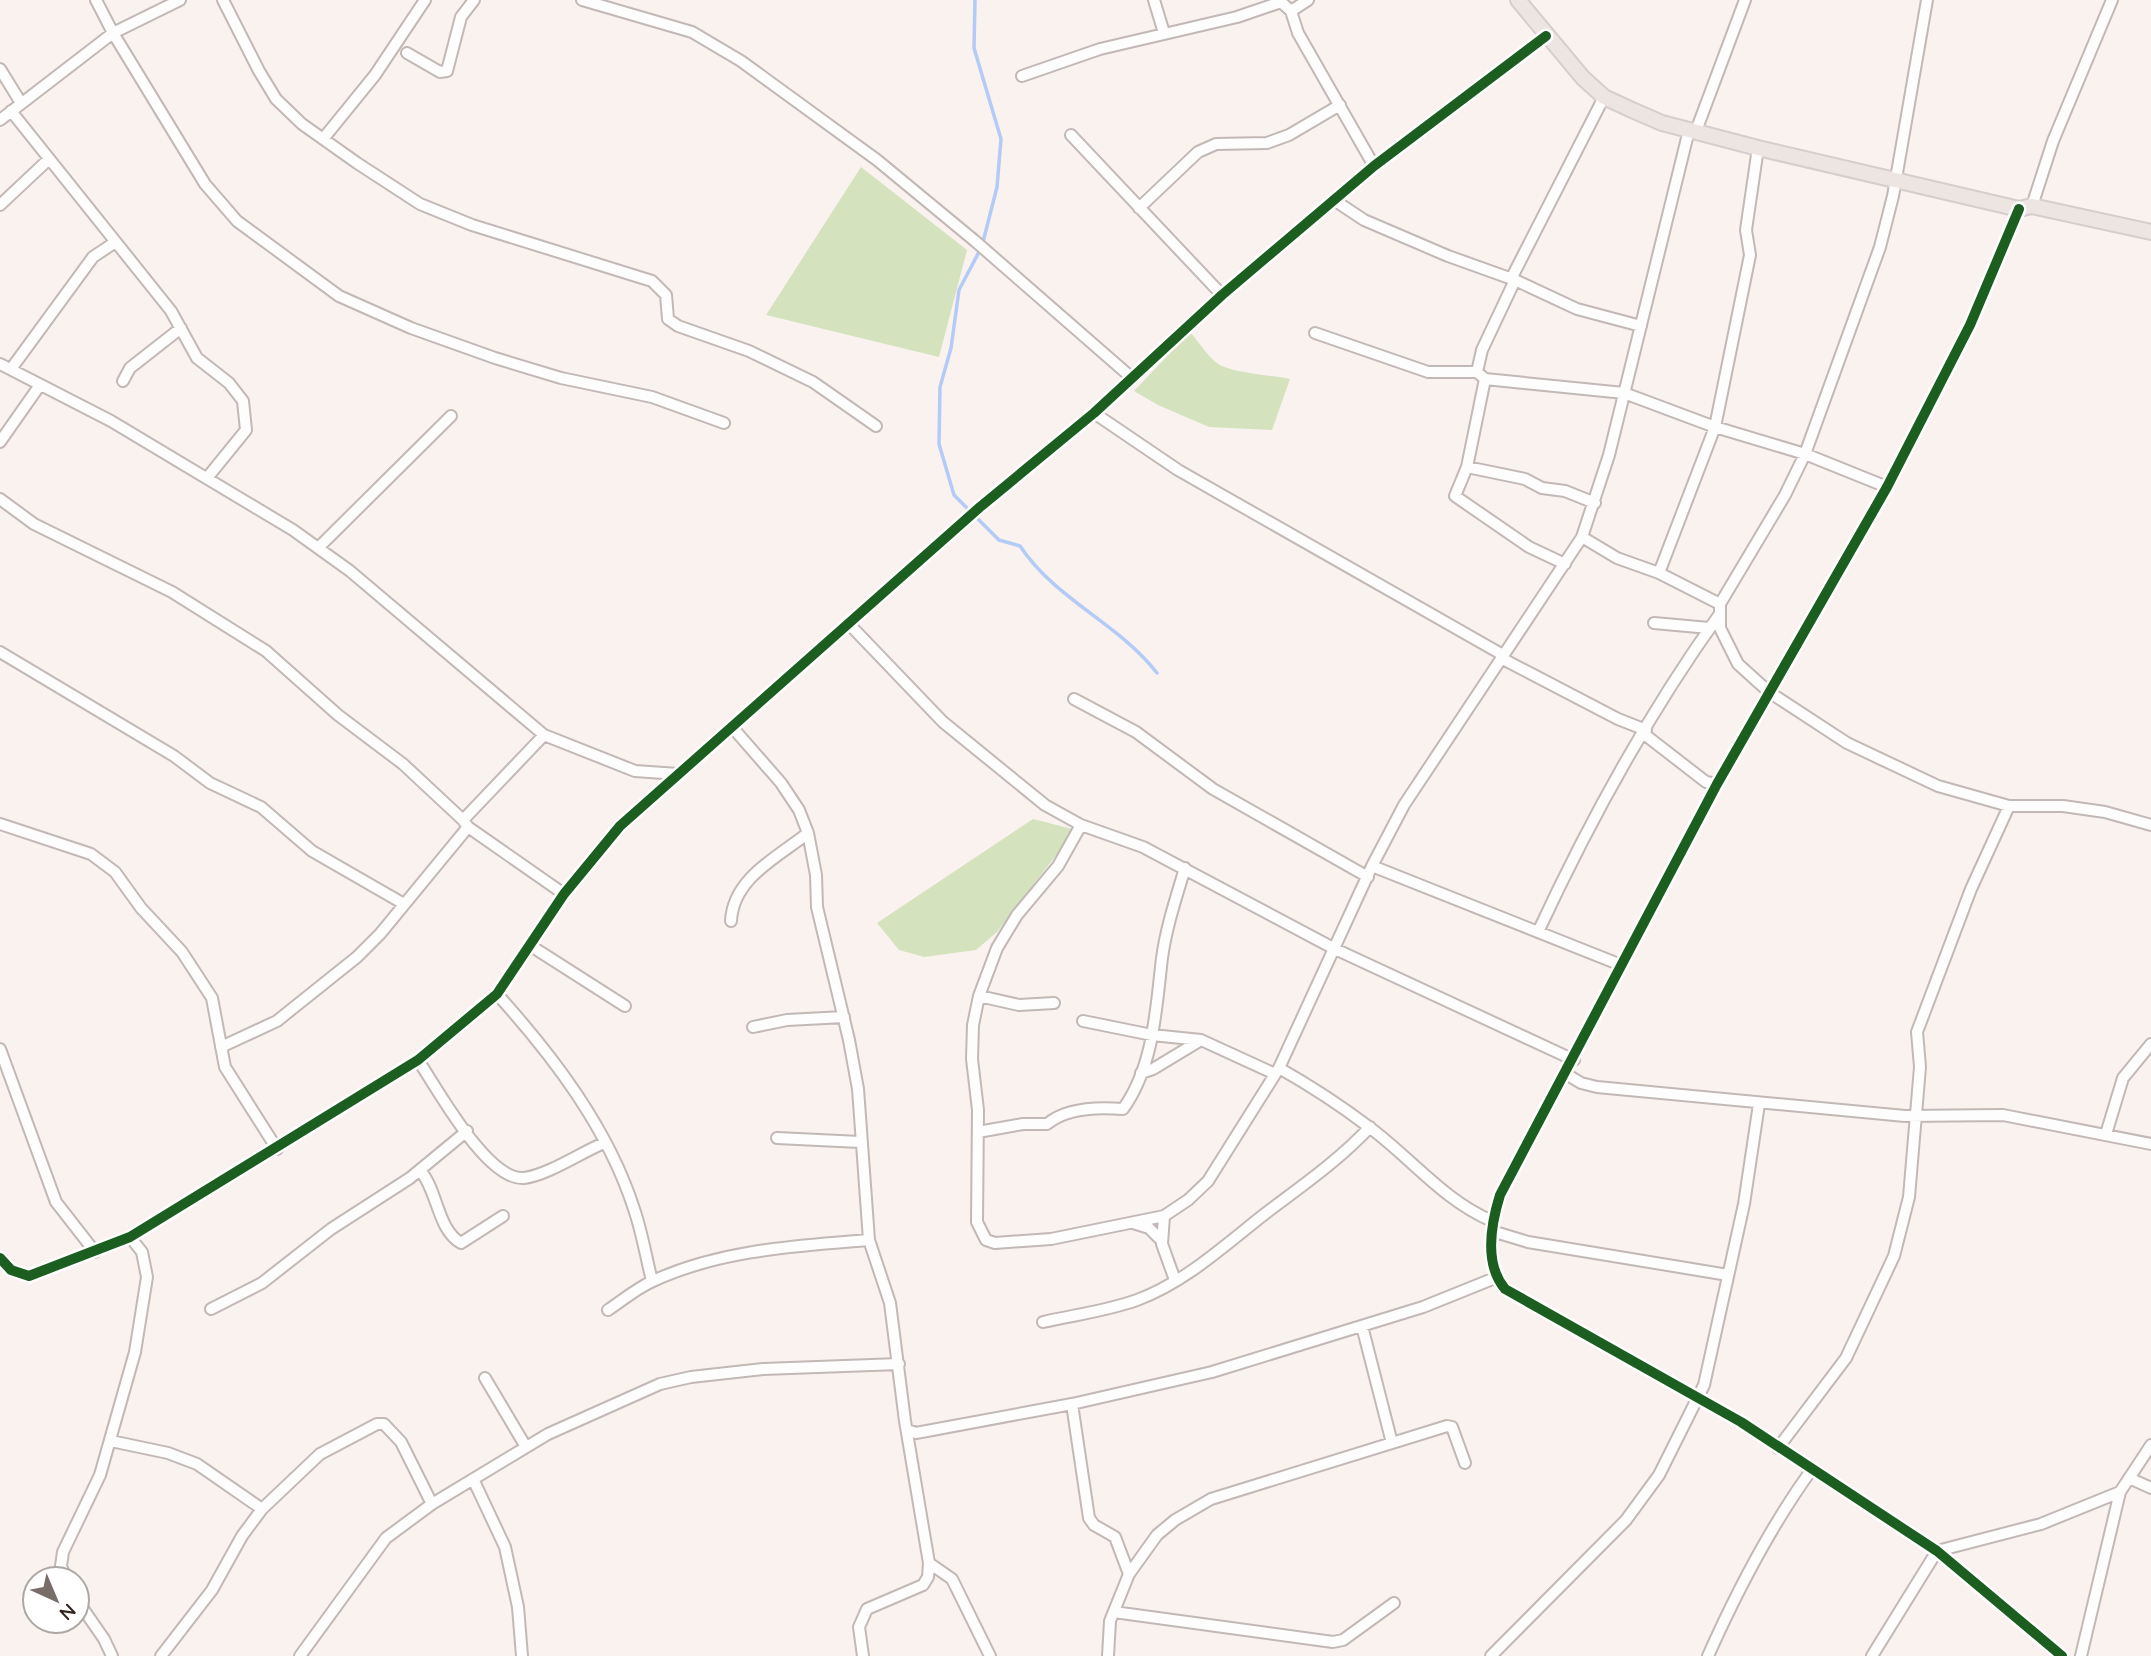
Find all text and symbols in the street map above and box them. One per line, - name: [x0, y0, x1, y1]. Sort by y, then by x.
- north arrow: [21, 1565, 91, 1635]
- text: N: [54, 1599, 81, 1626]

